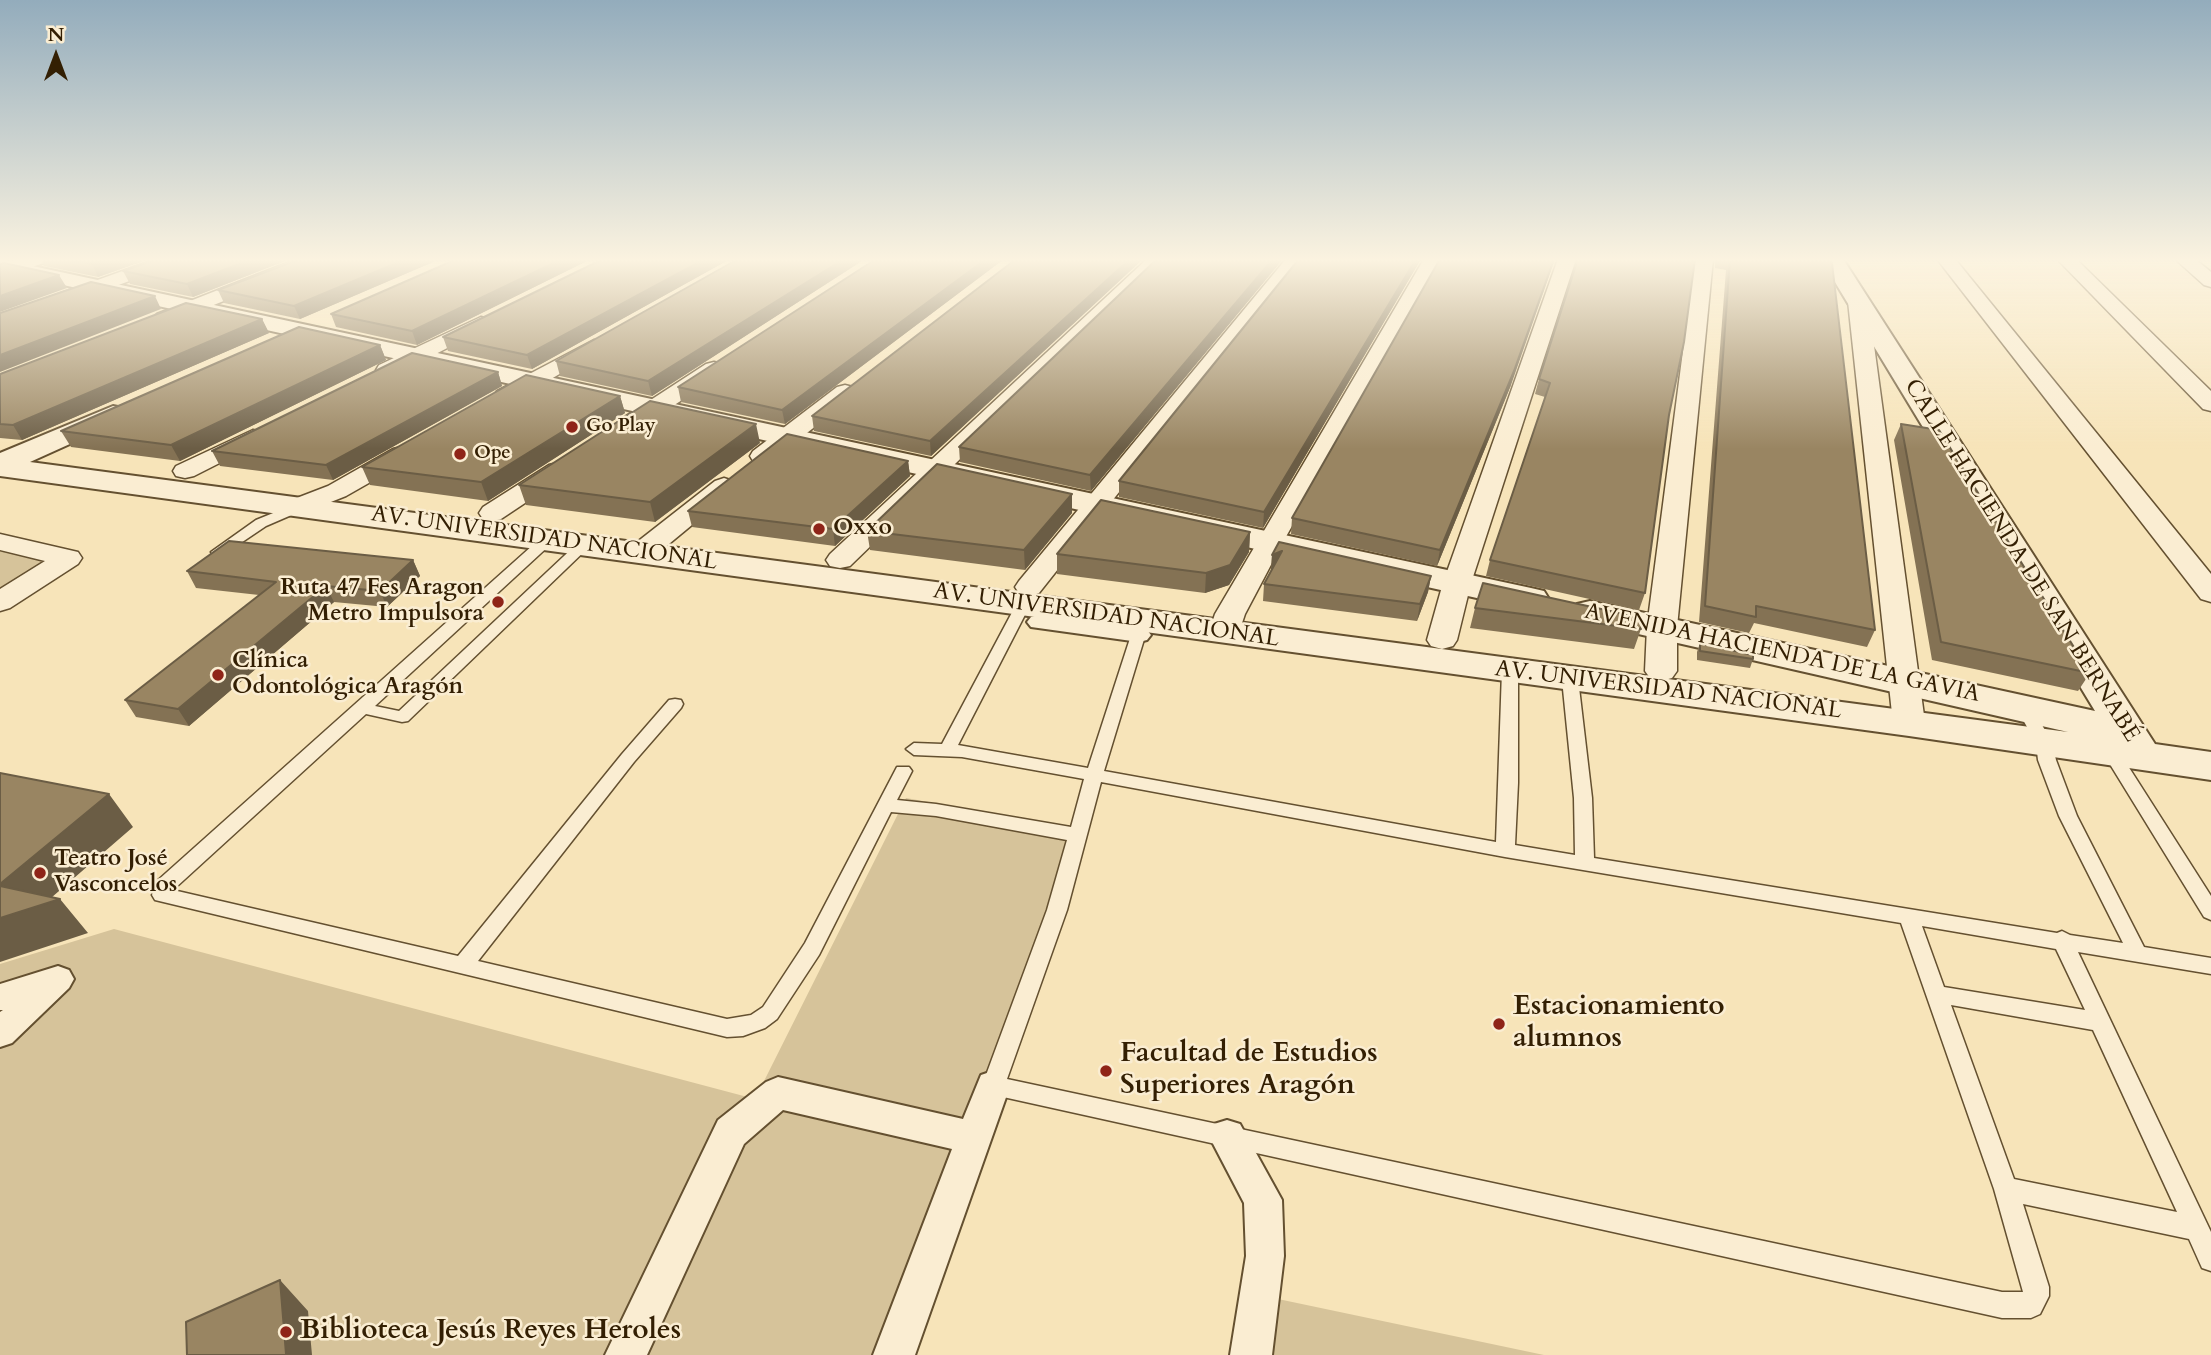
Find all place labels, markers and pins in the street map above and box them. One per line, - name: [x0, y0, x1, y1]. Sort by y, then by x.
- place label: Go Play: [586, 416, 656, 438]
- marker: Go Play: [564, 419, 580, 435]
- place label: Ope: [474, 443, 511, 465]
- marker: Ope: [452, 446, 468, 462]
- place label: Oxxo: [833, 515, 892, 543]
- marker: Oxxo: [811, 521, 827, 537]
- place label: Ruta 47 Fes Aragon Metro Impulsora: [280, 575, 484, 629]
- marker: Ruta 47 Fes Aragon Metro Impulsora: [490, 594, 506, 610]
- place label: Clínica Odontológica Aragón: [232, 648, 463, 702]
- marker: Clínica Odontológica Aragón: [210, 667, 226, 683]
- place label: Teatro José Vasconcelos: [54, 846, 177, 900]
- marker: Teatro José Vasconcelos: [32, 865, 48, 881]
- place label: Estacionamiento alumnos: [1513, 991, 1725, 1057]
- marker: Estacionamiento alumnos: [1491, 1016, 1507, 1032]
- place label: Facultad de Estudios Superiores Aragón: [1120, 1038, 1378, 1104]
- marker: Facultad de Estudios Superiores Aragón: [1098, 1063, 1114, 1079]
- place label: Biblioteca Jesús Reyes Heroles: [300, 1315, 681, 1349]
- marker: Biblioteca Jesús Reyes Heroles: [278, 1324, 294, 1340]

